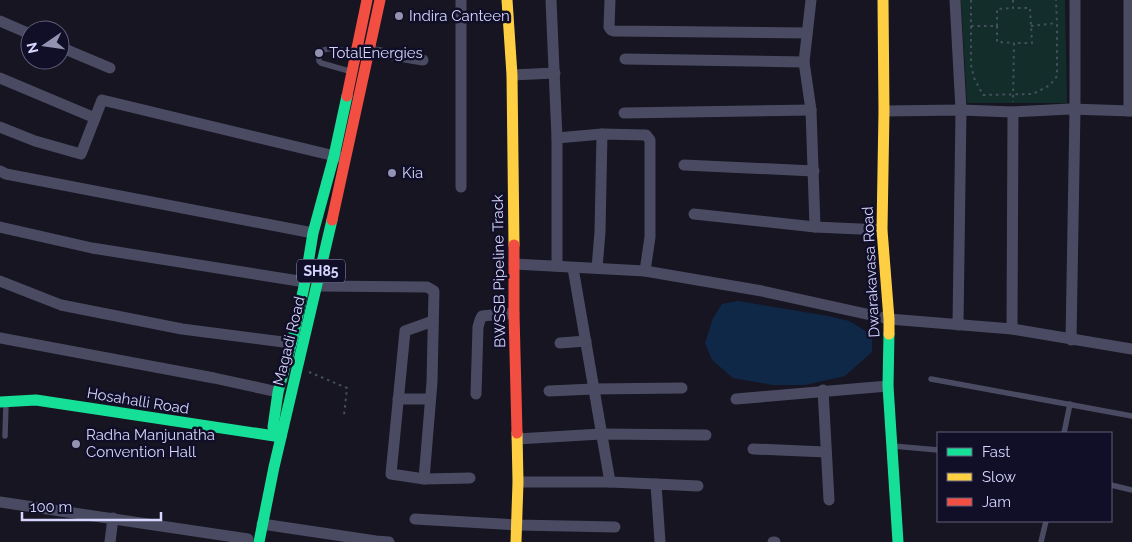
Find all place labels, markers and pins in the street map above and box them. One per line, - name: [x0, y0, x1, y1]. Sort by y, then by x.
- place label: Indira Canteen: [409, 7, 510, 25]
- marker: Indira Canteen: [393, 10, 405, 22]
- place label: TotalEnergies: [329, 44, 423, 62]
- marker: TotalEnergies: [313, 47, 325, 59]
- place label: Kia: [402, 164, 423, 182]
- marker: Kia: [386, 167, 398, 179]
- place label: Radha Manjunatha Convention Hall: [86, 426, 215, 461]
- marker: Radha Manjunatha Convention Hall: [70, 438, 82, 450]

